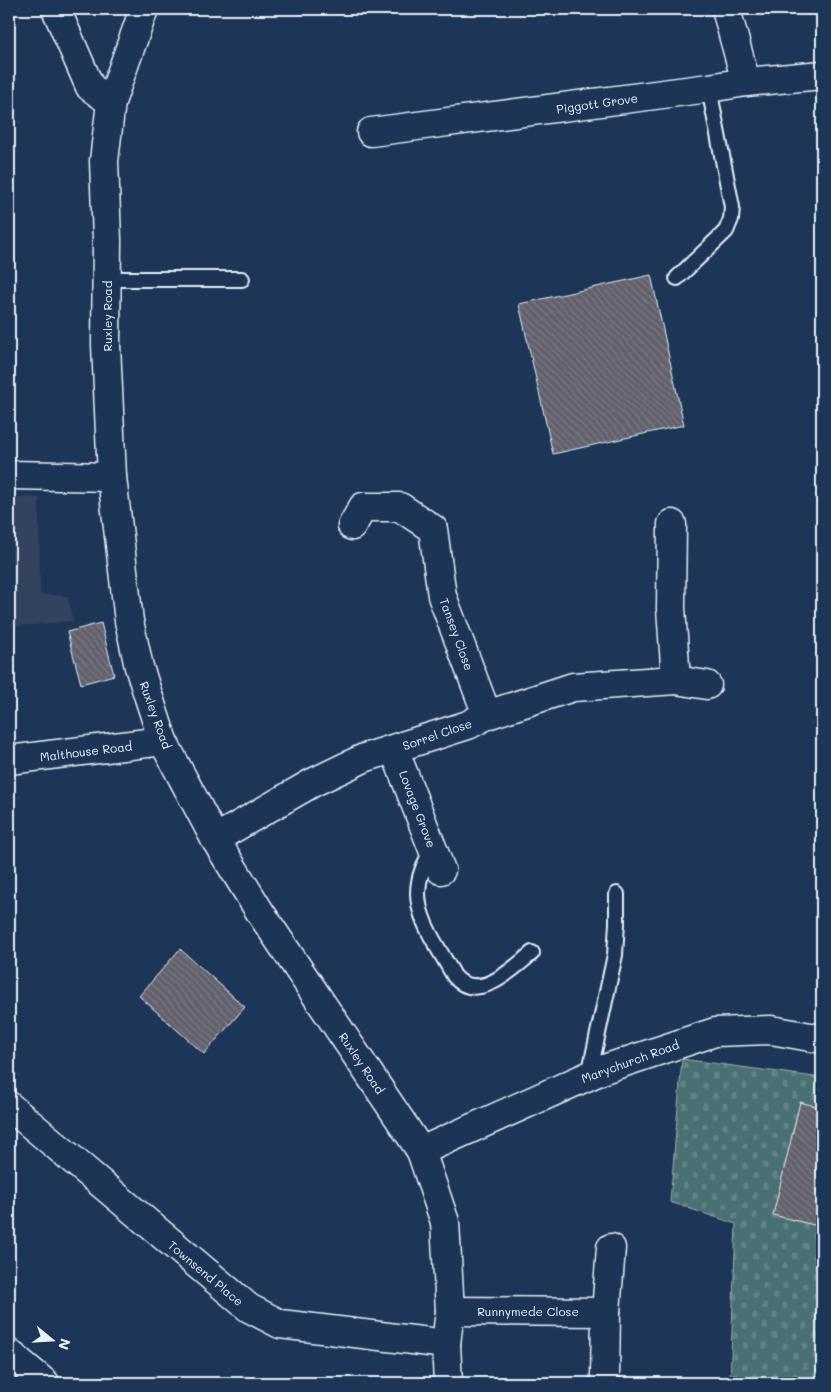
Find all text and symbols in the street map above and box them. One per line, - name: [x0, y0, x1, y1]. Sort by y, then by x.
- street label: Piggott Grove: [555, 89, 639, 117]
- street label: Ruxley Road: [99, 280, 115, 351]
- street label: Tansey Close: [436, 595, 478, 673]
- street label: Ruxley Road: [136, 679, 176, 751]
- street label: Sorrel Close: [400, 715, 474, 753]
- street label: Malthouse Road: [39, 737, 133, 765]
- street label: Lovage Grove: [396, 768, 440, 850]
- street label: Ruxley Road: [336, 1029, 389, 1097]
- street label: Marychurch Road: [579, 1036, 682, 1086]
- street label: Townsend Place: [165, 1237, 247, 1309]
- street label: Runnymede Close: [477, 1303, 579, 1319]
- north arrow: [28, 1314, 78, 1364]
- text: N: [54, 1336, 76, 1352]

